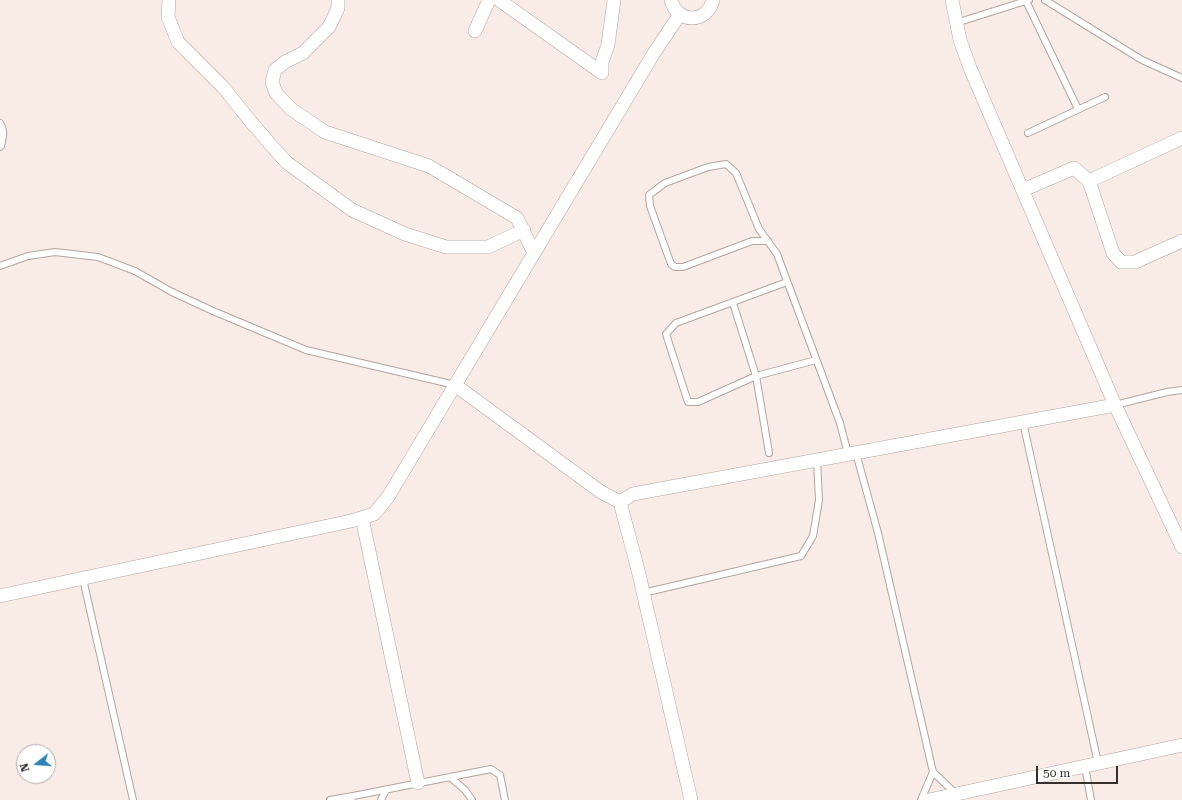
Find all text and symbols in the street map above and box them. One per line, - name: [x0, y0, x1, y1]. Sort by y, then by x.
- north arrow: [16, 744, 56, 784]
- scale bar: [1038, 758, 1120, 784]
- text: N: [18, 761, 32, 773]
- text: 50 m: [1043, 766, 1070, 780]

